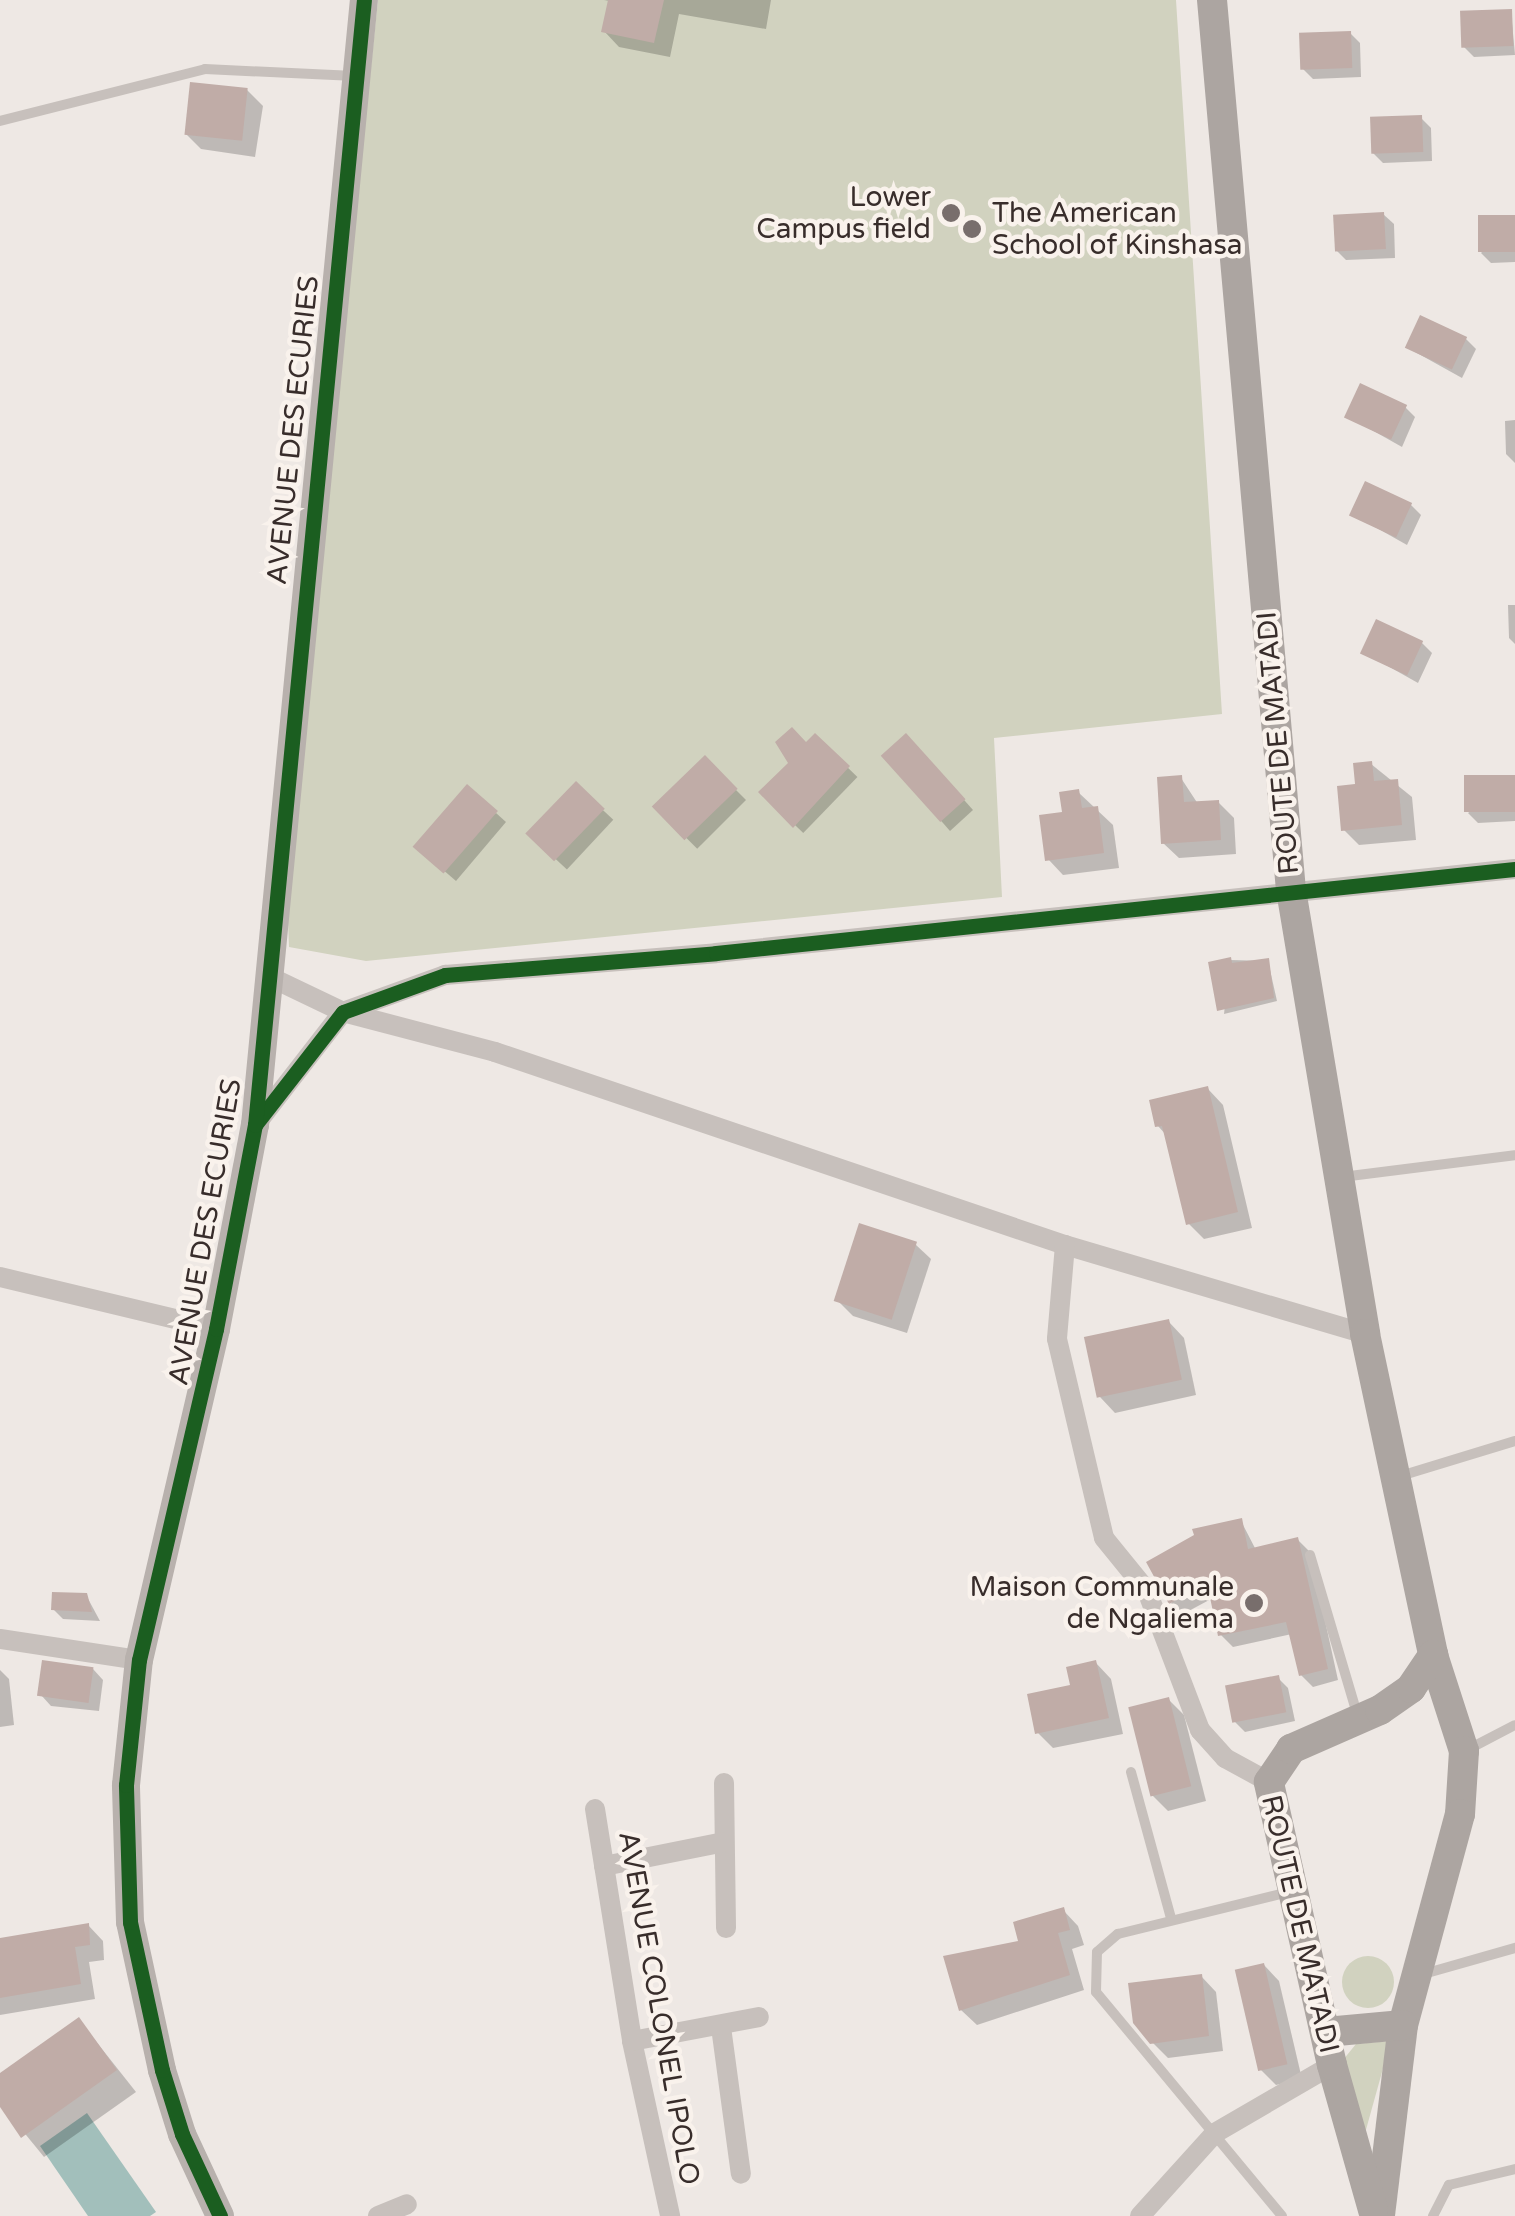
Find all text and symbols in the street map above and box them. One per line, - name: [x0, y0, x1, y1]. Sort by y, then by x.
- place label: Lower Campus field: [756, 180, 931, 246]
- place label: The American School of Kinshasa: [992, 196, 1243, 262]
- marker: Lower Campus field: [940, 202, 962, 224]
- marker: The American School of Kinshasa: [961, 218, 983, 240]
- street label: AVENUE DES ECURIES: [260, 274, 326, 586]
- street label: ROUTE DE MATADI: [1250, 610, 1306, 876]
- street label: AVENUE DES ECURIES: [161, 1076, 249, 1388]
- place label: Maison Communale de Ngaliema: [969, 1570, 1234, 1636]
- marker: Maison Communale de Ngaliema: [1243, 1592, 1265, 1614]
- street label: ROUTE DE MATADI: [1254, 1792, 1346, 2056]
- street label: AVENUE COLONEL IPOLO: [611, 1829, 707, 2187]

